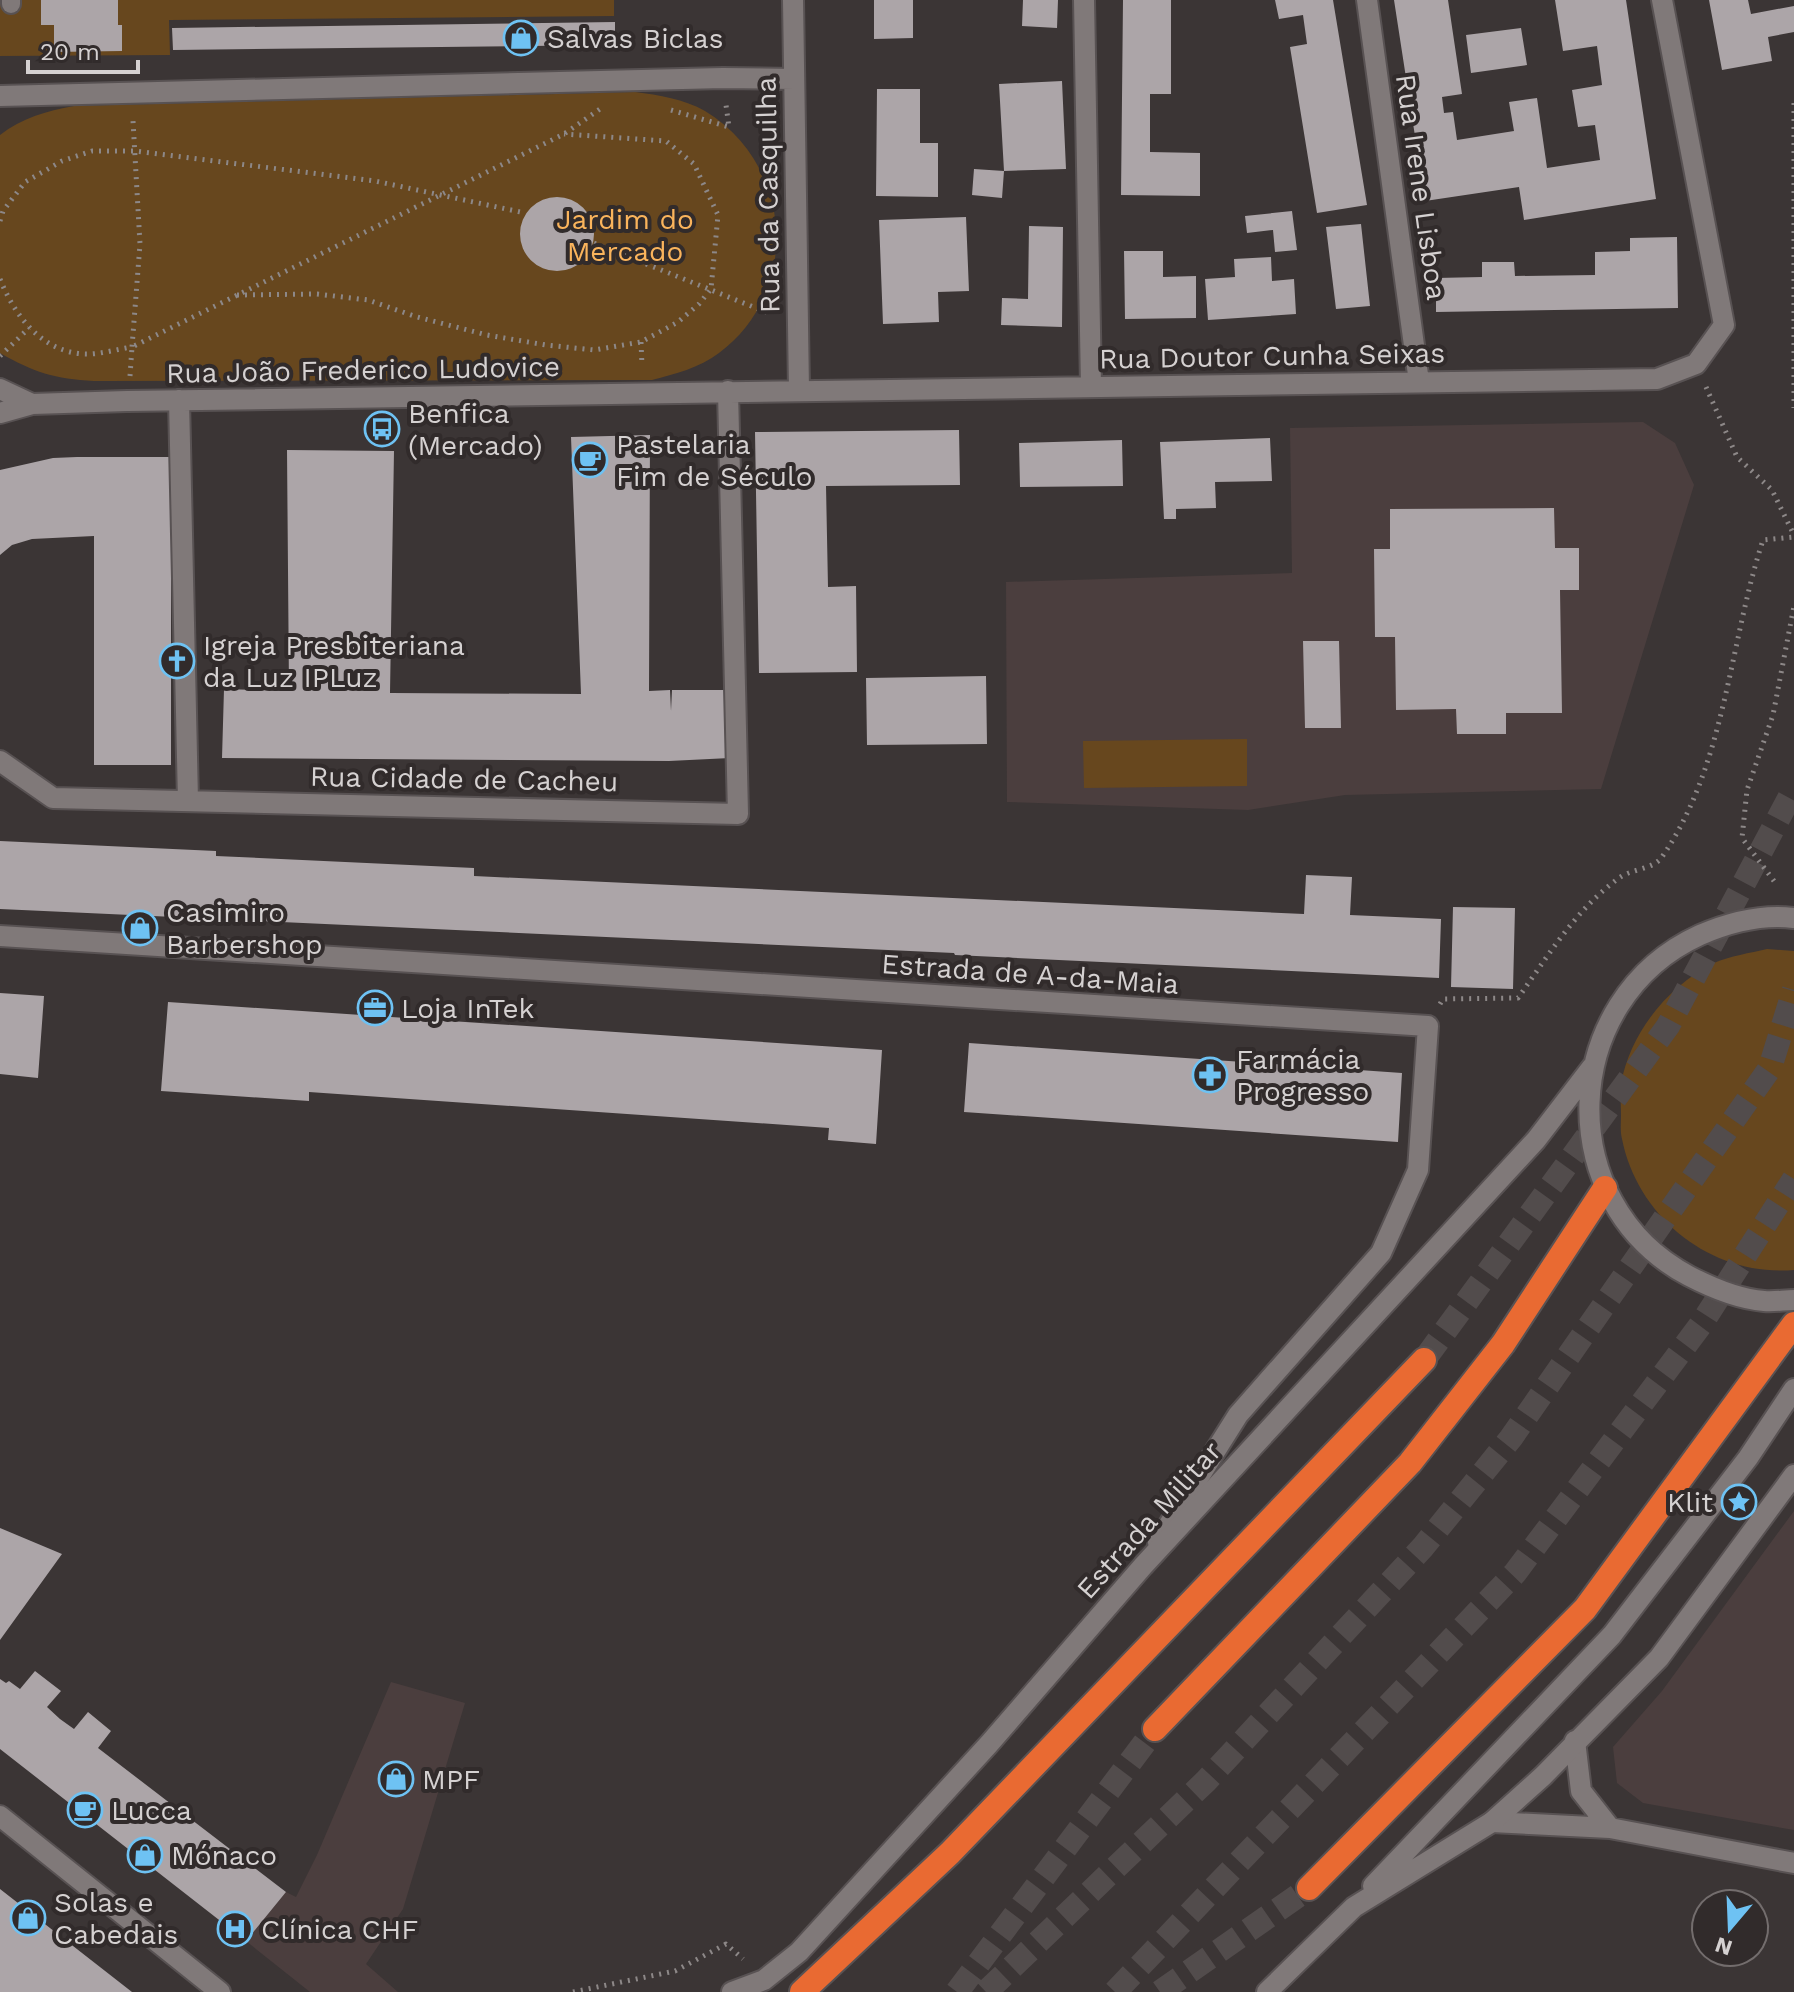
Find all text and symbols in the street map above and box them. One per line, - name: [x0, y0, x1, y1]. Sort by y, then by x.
- shop icon: Salvas Biclas: [502, 19, 540, 57]
- place label: Salvas Biclas: [547, 22, 723, 55]
- scale bar: [28, 24, 138, 74]
- text: 20 m: [40, 38, 100, 66]
- street label: Rua Irene Lisboa: [1389, 72, 1453, 302]
- street label: Rua da Casquilha: [749, 76, 787, 314]
- park label: Jardim do Mercado: [556, 203, 694, 268]
- street label: Rua Doutor Cunha Seixas: [1099, 336, 1445, 376]
- street label: Rua João Frederico Ludovice: [166, 350, 560, 390]
- place label: Benfica (Mercado): [408, 397, 543, 462]
- bus stop icon: Benfica (Mercado): [363, 410, 401, 448]
- place label: Pastelaria Fim de Século: [616, 428, 812, 493]
- cafe icon: Pastelaria Fim de Século: [571, 441, 609, 479]
- place label: Igreja Presbiteriana da Luz IPLuz: [203, 629, 465, 694]
- church icon: Igreja Presbiteriana da Luz IPLuz: [158, 642, 196, 680]
- street label: Rua Cidade de Cacheu: [310, 760, 618, 798]
- place label: Casimiro Barbershop: [166, 896, 323, 961]
- shop icon: Casimiro Barbershop: [121, 909, 159, 947]
- street label: Estrada de A-da-Maia: [880, 947, 1180, 1001]
- office icon: Loja InTek: [356, 989, 394, 1027]
- place label: Loja InTek: [401, 992, 535, 1025]
- place label: Farmácia Progresso: [1236, 1043, 1369, 1108]
- pharmacy icon: Farmácia Progresso: [1191, 1056, 1229, 1094]
- street label: Estrada Militar: [1070, 1435, 1228, 1605]
- place icon: Klit: [1720, 1483, 1758, 1521]
- place label: Klit: [1667, 1486, 1713, 1519]
- shop icon: MPF: [377, 1760, 415, 1798]
- place label: MPF: [422, 1763, 480, 1796]
- cafe icon: Lucca: [66, 1791, 104, 1829]
- place label: Lucca: [111, 1794, 192, 1827]
- shop icon: Mónaco: [126, 1836, 164, 1874]
- place label: Mónaco: [171, 1839, 277, 1872]
- place label: Solas e Cabedais: [54, 1886, 178, 1951]
- north arrow: [1690, 1888, 1770, 1968]
- shop icon: Solas e Cabedais: [9, 1899, 47, 1937]
- hospital icon: Clínica CHF: [216, 1910, 254, 1948]
- place label: Clínica CHF: [261, 1913, 418, 1946]
- text: N: [1712, 1932, 1735, 1961]

